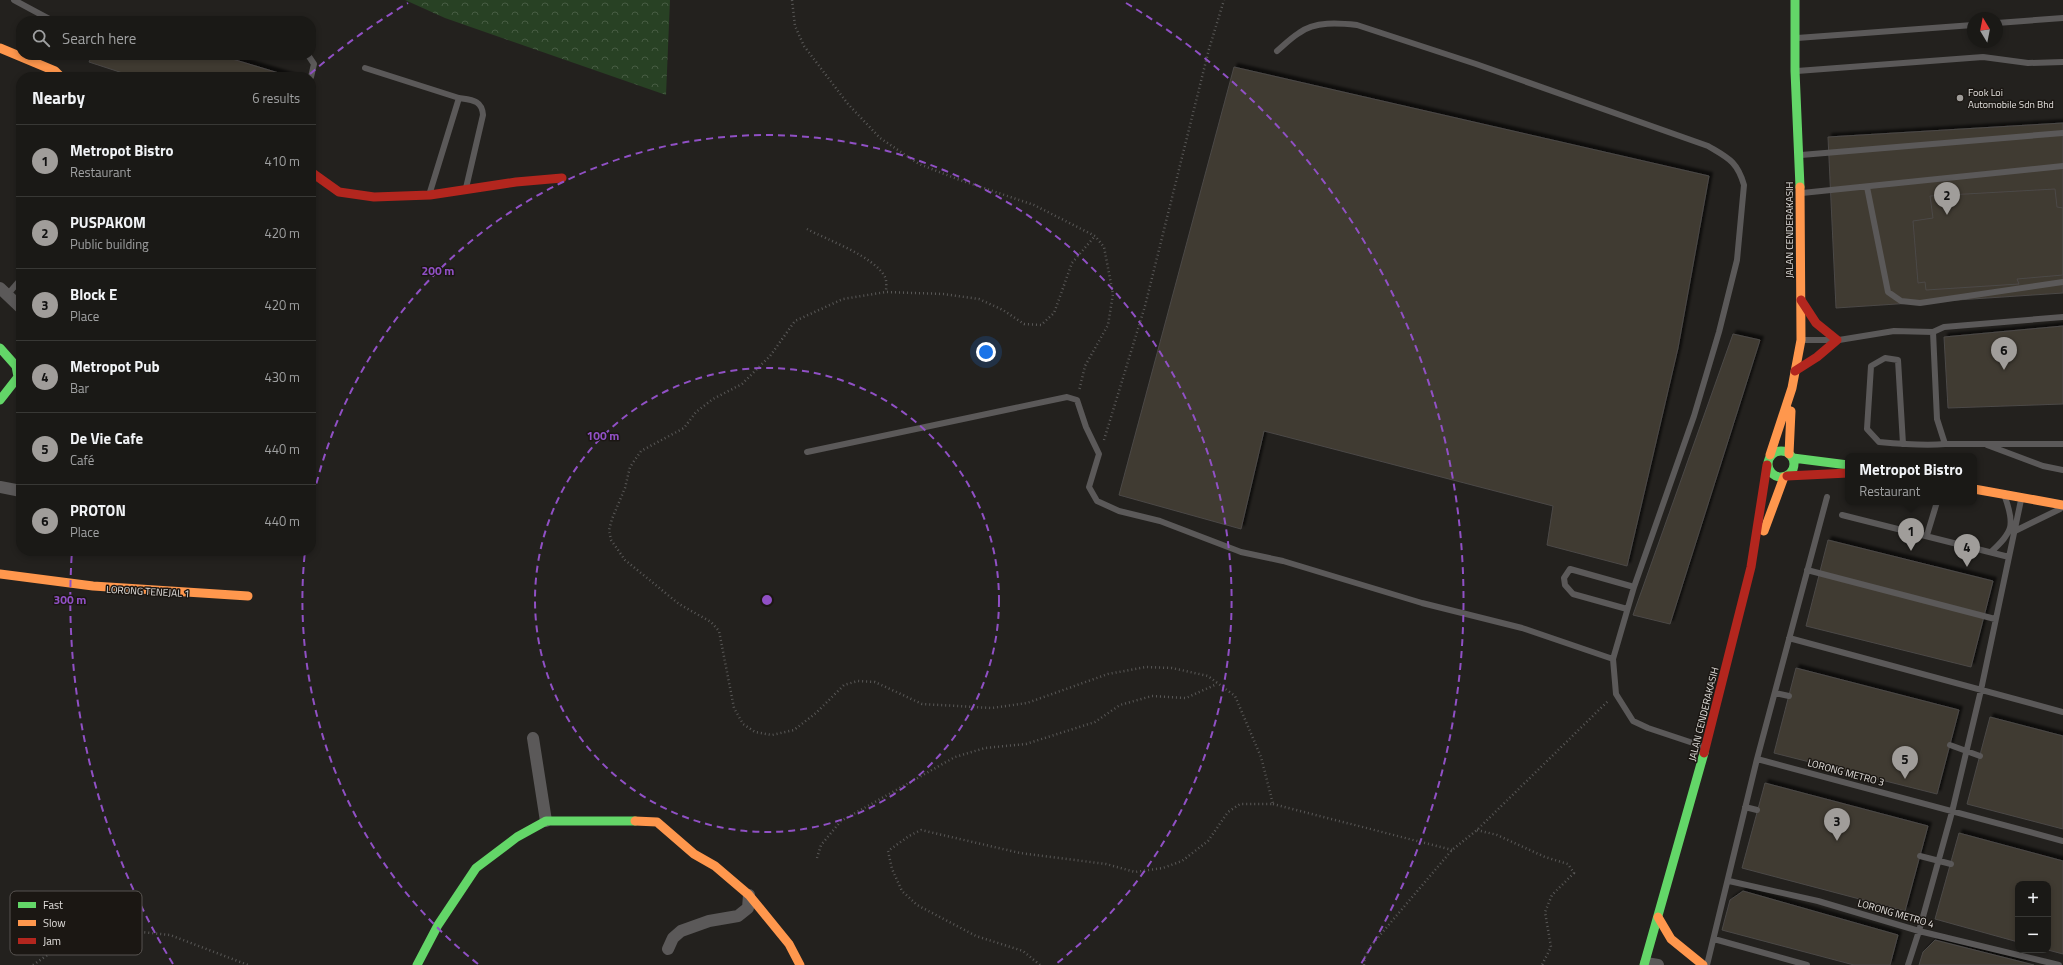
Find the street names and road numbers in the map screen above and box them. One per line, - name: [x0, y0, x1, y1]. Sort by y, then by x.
- street label: JALAN CENDERAKASIH: [1782, 182, 1797, 278]
- street label: LORONG TENEJAL 1: [106, 582, 190, 601]
- street label: JALAN CENDERAKASIH: [1685, 665, 1722, 763]
- street label: LORONG METRO 3: [1806, 755, 1886, 790]
- street label: LORONG METRO 4: [1856, 895, 1936, 932]

